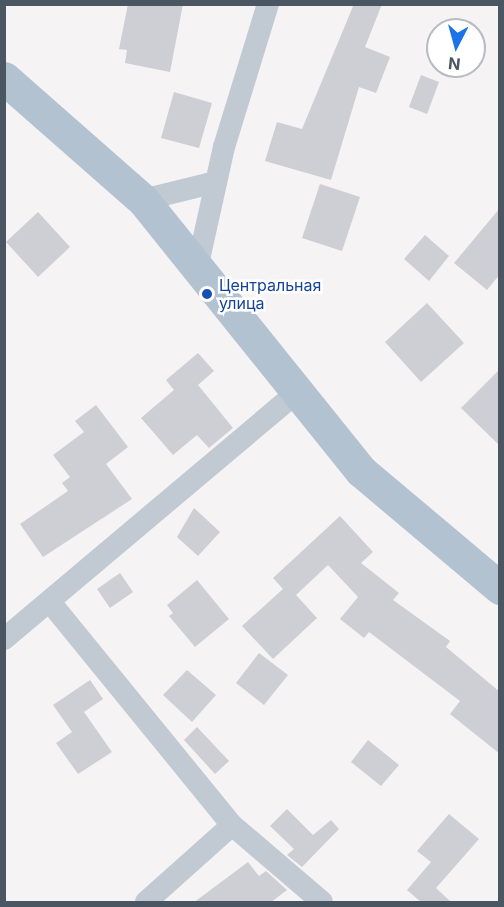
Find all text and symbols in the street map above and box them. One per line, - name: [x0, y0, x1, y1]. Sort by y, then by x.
- north arrow: [426, 18, 486, 78]
- text: N: [447, 53, 461, 74]
- place label: Центральная улица: [219, 275, 321, 313]
- marker: Центральная улица: [200, 287, 214, 301]

